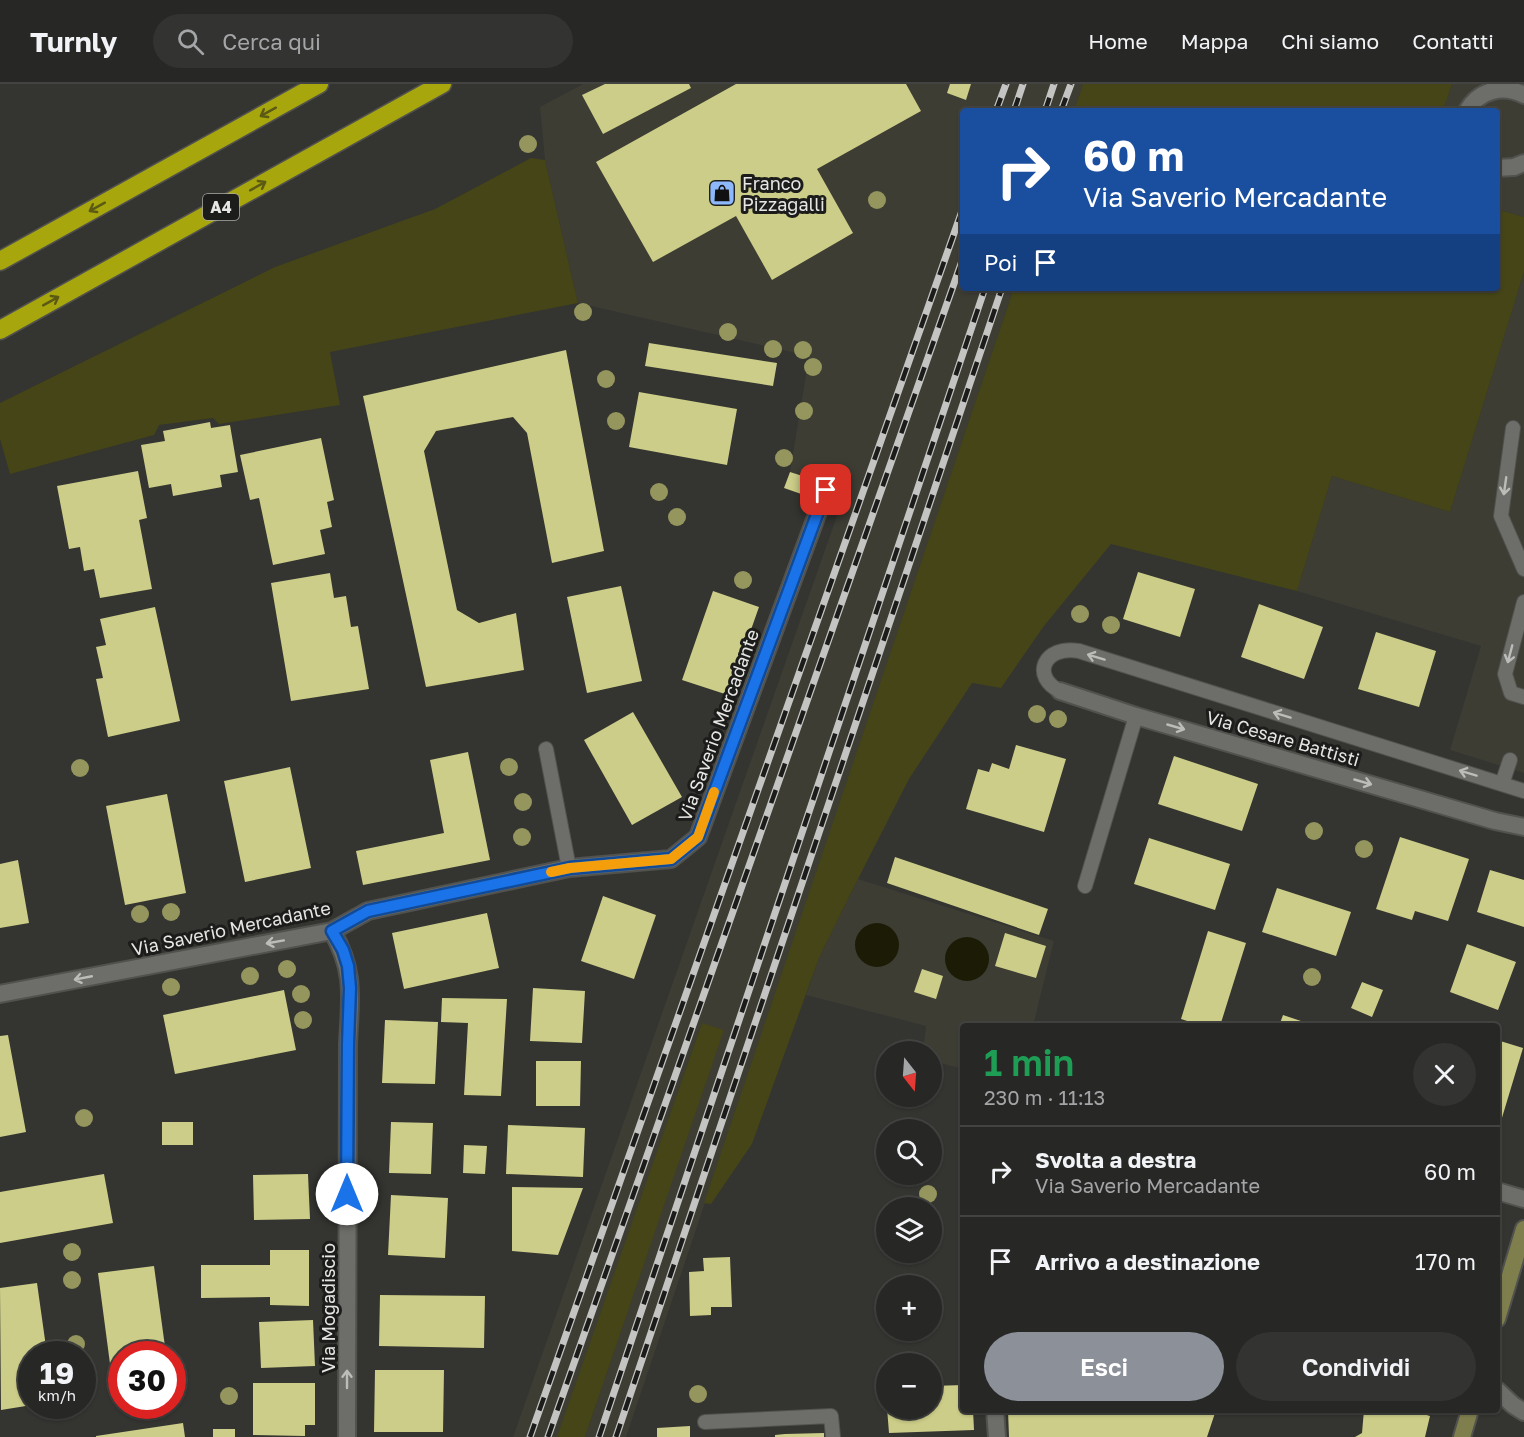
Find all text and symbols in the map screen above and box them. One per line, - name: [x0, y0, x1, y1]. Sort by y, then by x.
- search box: [153, 14, 573, 68]
- text: Turnly: [30, 25, 117, 58]
- icon: search: [174, 25, 207, 58]
- text: Cerca qui: [222, 28, 321, 55]
- text: Home: [1088, 28, 1148, 54]
- text: Mappa: [1181, 28, 1248, 54]
- text: Chi siamo: [1281, 28, 1379, 54]
- text: Contatti: [1412, 28, 1494, 54]
- one-way arrow: [259, 107, 277, 118]
- text: 60 m: [1083, 130, 1184, 180]
- icon: right: [984, 132, 1062, 210]
- place label: Franco Pizzagalli: [742, 172, 825, 215]
- shop icon: Franco Pizzagalli: [707, 178, 737, 208]
- one-way arrow: [249, 180, 266, 192]
- text: Via Saverio Mercadante: [1083, 181, 1387, 213]
- road number: A4: [203, 194, 239, 220]
- one-way arrow: [89, 201, 106, 213]
- icon: arrive: [1029, 246, 1062, 279]
- text: Poi: [984, 249, 1017, 276]
- one-way arrow: [42, 295, 59, 307]
- pin: [800, 464, 851, 515]
- icon: arrive: [809, 473, 842, 506]
- one-way arrow: [1499, 476, 1510, 496]
- street label: Via Saverio Mercadante: [673, 626, 763, 824]
- one-way arrow: [1504, 645, 1515, 664]
- one-way arrow: [1087, 651, 1106, 662]
- street label: Via Cesare Battisti: [1204, 706, 1362, 770]
- one-way arrow: [1273, 709, 1292, 720]
- one-way arrow: [1166, 722, 1185, 733]
- one-way arrow: [1459, 767, 1478, 778]
- one-way arrow: [1353, 777, 1372, 788]
- street label: Via Saverio Mercadante: [130, 896, 332, 960]
- one-way arrow: [265, 937, 285, 948]
- one-way arrow: [74, 973, 93, 984]
- north arrow: [876, 1041, 942, 1107]
- map controls: [876, 1041, 942, 1419]
- text: 1 min: [984, 1041, 1074, 1084]
- button: close: [1413, 1043, 1476, 1106]
- text: 230 m · 11:13: [984, 1085, 1105, 1109]
- button: search: [876, 1119, 942, 1185]
- text: Svolta a destra: [1035, 1146, 1196, 1173]
- icon: right: [984, 1155, 1017, 1188]
- text: 60 m: [1424, 1158, 1476, 1185]
- position arrow: [315, 1162, 379, 1226]
- text: Via Saverio Mercadante: [1035, 1173, 1260, 1197]
- button: layers: [876, 1197, 942, 1263]
- street label: Via Mogadiscio: [317, 1243, 339, 1373]
- icon: arrive: [984, 1245, 1017, 1278]
- text: Arrivo a destinazione: [1035, 1248, 1260, 1275]
- text: 170 m: [1415, 1248, 1476, 1275]
- button: +: [876, 1275, 942, 1341]
- button: Esci: [984, 1332, 1224, 1401]
- button: Condividi: [1236, 1332, 1476, 1401]
- speed limit sign: 30: [108, 1341, 186, 1419]
- button: −: [876, 1353, 942, 1419]
- text: 19: [40, 1355, 74, 1391]
- one-way arrow: [341, 1369, 353, 1389]
- text: km/h: [38, 1386, 76, 1404]

